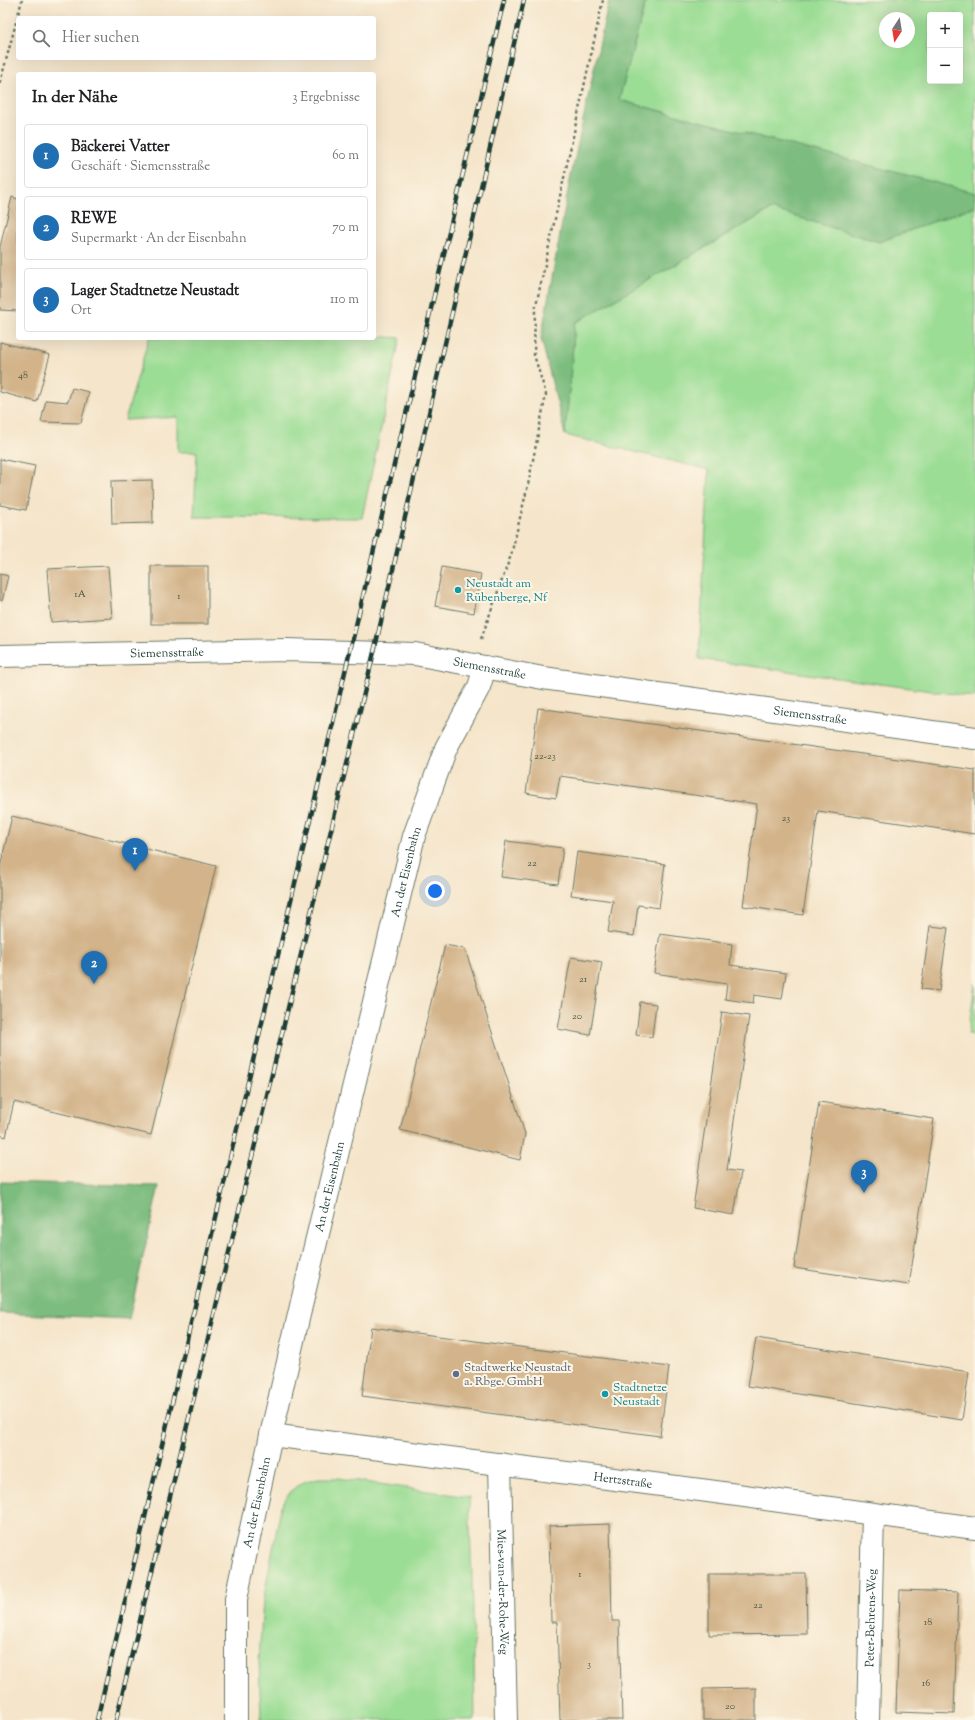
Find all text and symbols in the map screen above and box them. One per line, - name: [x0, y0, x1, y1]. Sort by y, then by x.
- north arrow: [879, 12, 915, 48]
- map controls: [927, 12, 963, 84]
- button: +: [927, 12, 963, 48]
- search box: [16, 16, 376, 60]
- icon: search: [30, 27, 52, 49]
- text: Hier suchen: [62, 28, 140, 49]
- button: −: [927, 48, 963, 84]
- text: In der Nähe: [32, 86, 118, 110]
- text: 3 Ergebnisse: [292, 89, 360, 107]
- text: Bäckerei Vatter: [71, 137, 170, 158]
- text: 1: [44, 147, 48, 165]
- text: 60 m: [332, 147, 359, 165]
- text: Geschäft · Siemensstraße: [71, 158, 210, 176]
- text: REWE: [71, 209, 117, 230]
- text: 2: [43, 219, 49, 237]
- text: 70 m: [332, 219, 359, 237]
- text: Supermarkt · An der Eisenbahn: [71, 230, 247, 248]
- text: Lager Stadtnetze Neustadt: [71, 281, 239, 302]
- text: 3: [43, 291, 49, 309]
- text: 110 m: [330, 291, 359, 309]
- text: Ort: [71, 302, 91, 320]
- house number: 48: [18, 368, 28, 383]
- place label: Neustadt am Rübenberge, Nf: [466, 575, 548, 607]
- marker: Neustadt am Rübenberge, Nf: [453, 585, 463, 595]
- house number: 1A: [74, 587, 86, 602]
- house number: 1: [177, 589, 181, 604]
- street label: Siemensstraße: [130, 644, 205, 663]
- street label: Siemensstraße: [451, 653, 528, 685]
- street label: Siemensstraße: [772, 702, 848, 730]
- house number: 22-23: [534, 749, 556, 764]
- house number: 23: [782, 811, 790, 826]
- street label: An der Eisenbahn: [387, 824, 427, 919]
- pin: 1: [122, 838, 148, 871]
- house number: 22: [527, 856, 537, 871]
- your location: [425, 881, 445, 901]
- pin: 2: [81, 951, 107, 984]
- house number: 21: [579, 972, 588, 987]
- house number: 20: [572, 1009, 582, 1024]
- street label: An der Eisenbahn: [311, 1139, 350, 1234]
- pin: 3: [851, 1160, 877, 1193]
- place label: Stadtwerke Neustadt a. Rbge. GmbH: [464, 1359, 571, 1391]
- marker: Stadtwerke Neustadt a. Rbge. GmbH: [451, 1369, 461, 1379]
- place label: Stadtnetze Neustadt: [613, 1379, 668, 1411]
- marker: Stadtnetze Neustadt: [600, 1389, 610, 1399]
- street label: An der Eisenbahn: [239, 1455, 276, 1550]
- street label: Hertzstraße: [593, 1468, 654, 1494]
- street label: Mies-van-der-Rohe-Weg: [492, 1529, 512, 1655]
- house number: 1: [578, 1567, 582, 1582]
- street label: Peter-Behrens-Weg: [861, 1569, 882, 1667]
- house number: 22: [753, 1598, 763, 1613]
- house number: 18: [924, 1615, 932, 1630]
- house number: 3: [587, 1657, 591, 1672]
- house number: 16: [922, 1676, 930, 1691]
- house number: 20: [725, 1699, 735, 1714]

